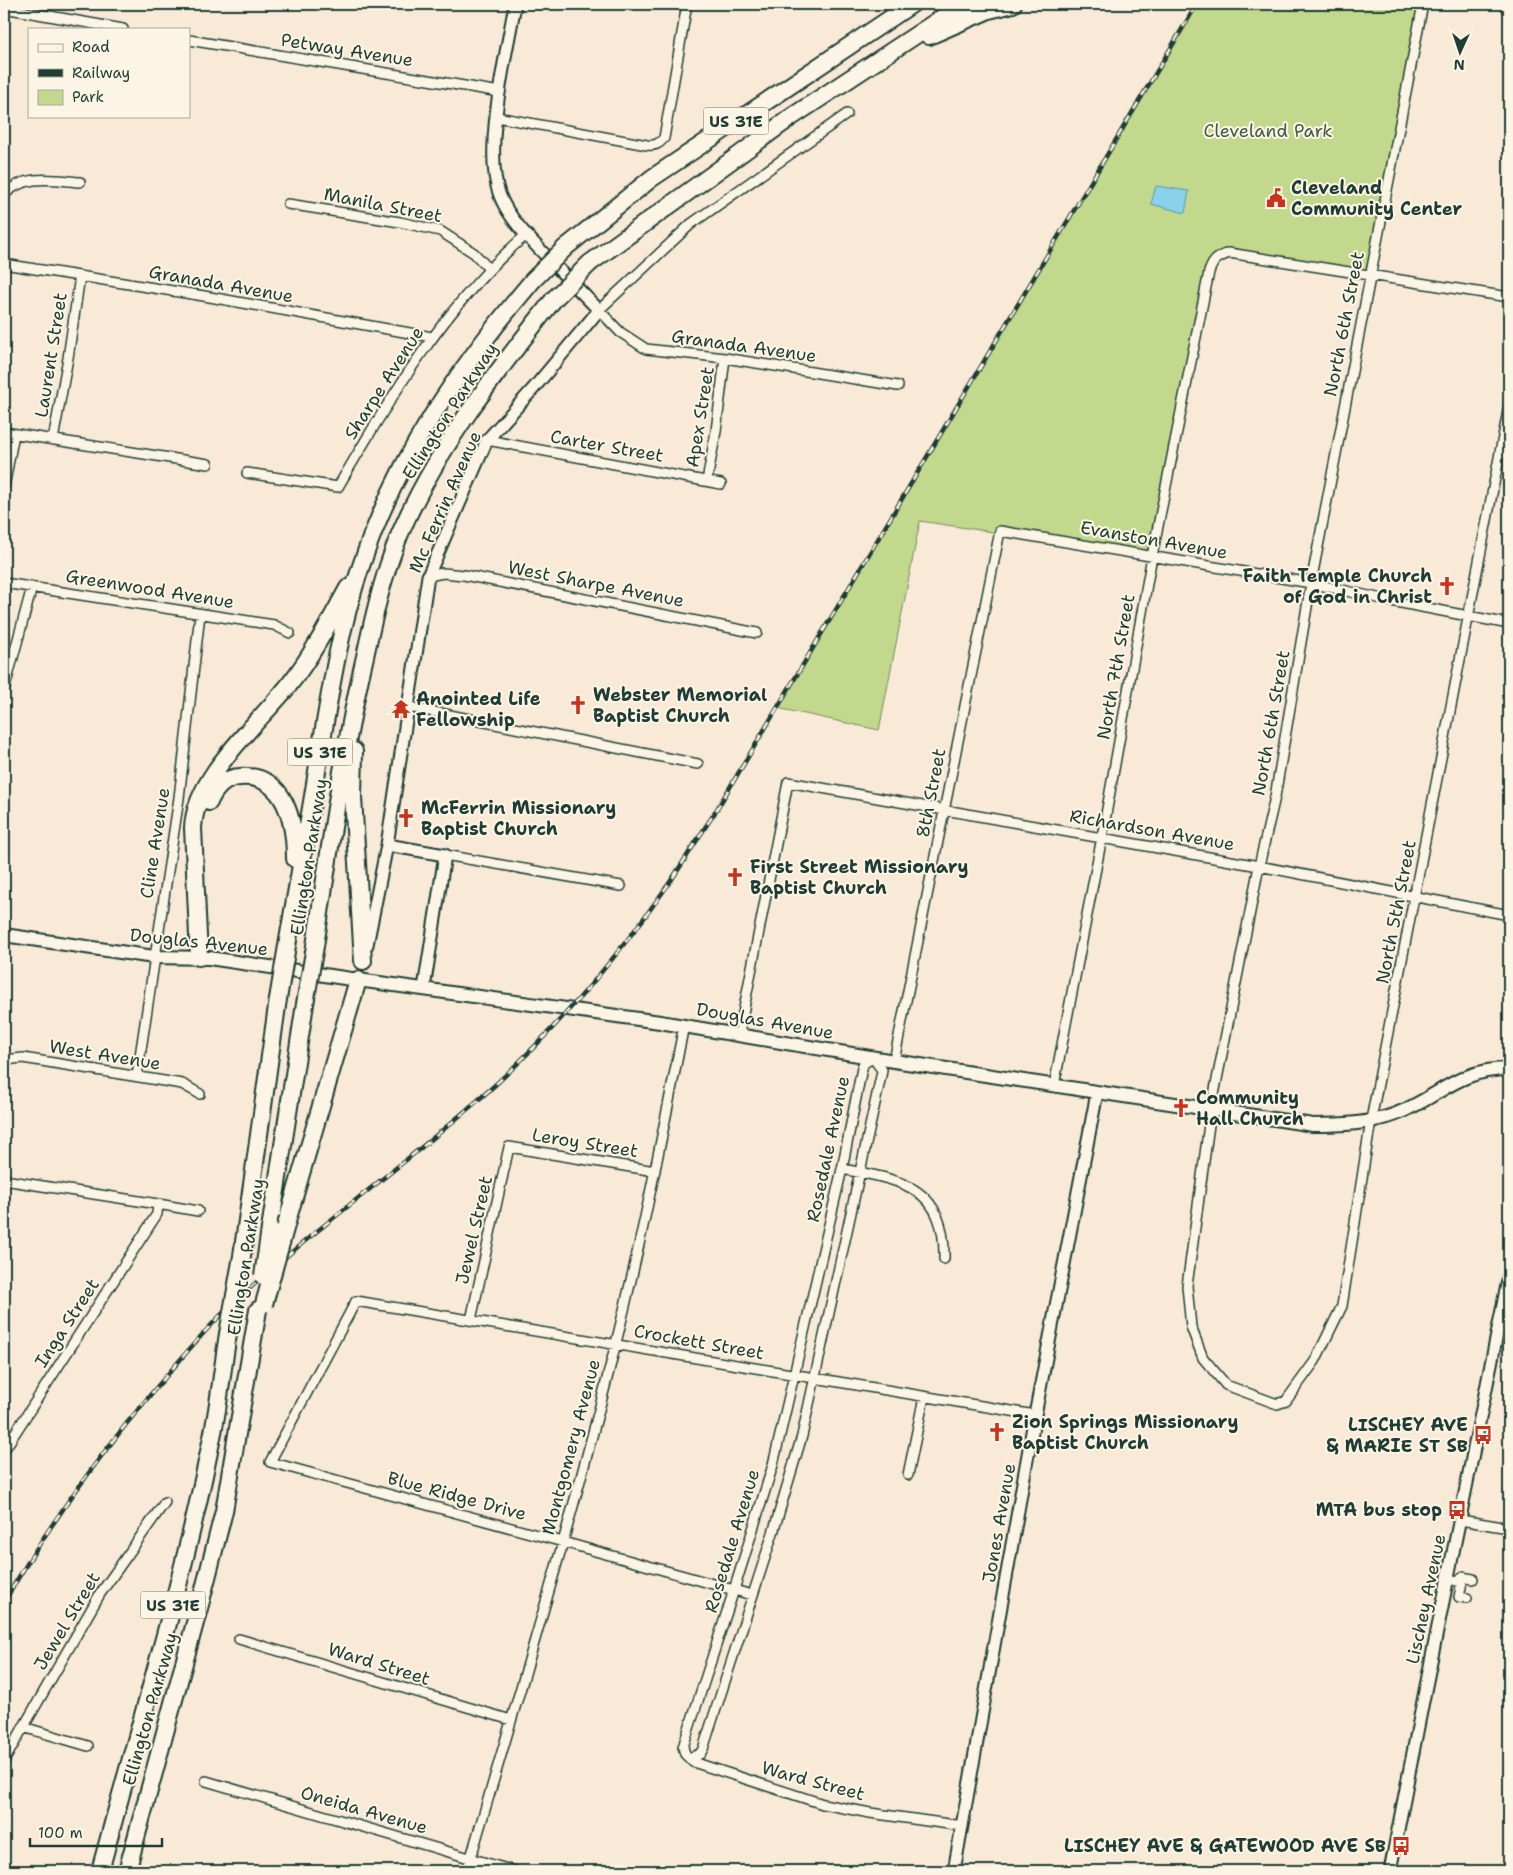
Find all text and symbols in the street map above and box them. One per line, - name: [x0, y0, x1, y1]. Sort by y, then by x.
- legend: [28, 28, 190, 118]
- street label: Petway Avenue: [279, 28, 415, 72]
- north arrow: [1436, 28, 1486, 78]
- text: Road: [72, 37, 110, 57]
- text: N: [1453, 56, 1465, 74]
- text: Railway: [72, 63, 130, 83]
- text: Park: [72, 87, 104, 107]
- road number: US 31E: [704, 108, 768, 134]
- park label: Cleveland Park: [1203, 119, 1333, 143]
- place label: Cleveland Community Center: [1291, 176, 1462, 221]
- street label: Manila Street: [322, 182, 444, 228]
- public building icon: Cleveland Community Center: [1265, 187, 1287, 209]
- street label: North 6th Street: [1318, 249, 1370, 399]
- street label: Granada Avenue: [147, 259, 295, 309]
- street label: Laurent Street: [29, 291, 73, 419]
- street label: Sharpe Avenue: [339, 322, 429, 444]
- street label: Granada Avenue: [670, 324, 818, 368]
- street label: Ellington Parkway: [397, 338, 503, 484]
- street label: Apex Street: [680, 365, 720, 469]
- street label: Carter Street: [549, 424, 666, 468]
- street label: Mc Ferrin Avenue: [403, 427, 487, 577]
- street label: Evanston Avenue: [1079, 515, 1229, 565]
- street label: West Sharpe Avenue: [506, 555, 686, 613]
- street label: Greenwood Avenue: [64, 564, 236, 614]
- place label: Faith Temple Church of God in Christ: [1243, 564, 1432, 609]
- church icon: Faith Temple Church of God in Christ: [1436, 575, 1458, 597]
- street label: North 7th Street: [1091, 592, 1141, 742]
- street label: North 6th Street: [1246, 648, 1296, 798]
- place label: Webster Memorial Baptist Church: [593, 683, 767, 728]
- place label: Anointed Life Fellowship: [416, 687, 541, 732]
- church icon: Webster Memorial Baptist Church: [567, 694, 589, 716]
- temple icon: Anointed Life Fellowship: [390, 698, 412, 720]
- road number: US 31E: [288, 739, 352, 766]
- street label: 8th Street: [911, 746, 951, 840]
- street label: Ellington Parkway: [285, 777, 333, 937]
- street label: Cline Avenue: [134, 786, 176, 900]
- place label: McFerrin Missionary Baptist Church: [421, 796, 616, 841]
- street label: Richardson Avenue: [1068, 804, 1236, 856]
- church icon: McFerrin Missionary Baptist Church: [395, 807, 417, 829]
- street label: North 5th Street: [1370, 838, 1422, 986]
- place label: First Street Missionary Baptist Church: [750, 855, 969, 900]
- church icon: First Street Missionary Baptist Church: [724, 866, 746, 888]
- street label: Douglas Avenue: [129, 923, 269, 961]
- street label: Douglas Avenue: [694, 997, 836, 1045]
- street label: West Avenue: [48, 1034, 162, 1076]
- street label: Rosedale Avenue: [801, 1074, 855, 1224]
- place label: Community Hall Church: [1196, 1086, 1304, 1131]
- church icon: Community Hall Church: [1170, 1097, 1192, 1119]
- street label: Leroy Street: [530, 1123, 640, 1163]
- street label: Jewel Street: [450, 1173, 498, 1287]
- street label: Ellington Parkway: [222, 1177, 270, 1337]
- street label: Inga Street: [29, 1274, 105, 1372]
- street label: Crockett Street: [632, 1319, 766, 1365]
- street label: Montgomery Avenue: [536, 1356, 606, 1538]
- place label: Zion Springs Missionary Baptist Church: [1012, 1410, 1238, 1455]
- place label: LISCHEY AVE & MARIE ST SB: [1326, 1413, 1468, 1458]
- church icon: Zion Springs Missionary Baptist Church: [986, 1421, 1008, 1443]
- bus stop icon: LISCHEY AVE & MARIE ST SB: [1472, 1424, 1494, 1446]
- street label: Jones Avenue: [977, 1461, 1021, 1585]
- street label: Blue Ridge Drive: [385, 1466, 529, 1526]
- street label: Rosedale Avenue: [699, 1466, 765, 1616]
- place label: MTA bus stop: [1316, 1498, 1442, 1522]
- bus stop icon: MTA bus stop: [1446, 1499, 1468, 1521]
- street label: Lischey Avenue: [1400, 1532, 1452, 1666]
- street label: Jewel Street: [28, 1567, 106, 1675]
- road number: US 31E: [140, 1592, 206, 1618]
- street label: Ellington Parkway: [117, 1629, 183, 1789]
- street label: Ward Street: [325, 1637, 433, 1691]
- street label: Ward Street: [759, 1756, 867, 1806]
- street label: Oneida Avenue: [298, 1780, 430, 1840]
- scale bar: [30, 1815, 162, 1847]
- text: 100 m: [38, 1823, 83, 1843]
- place label: LISCHEY AVE & GATEWOOD AVE SB: [1064, 1834, 1386, 1858]
- bus stop icon: LISCHEY AVE & GATEWOOD AVE SB: [1390, 1835, 1412, 1857]

